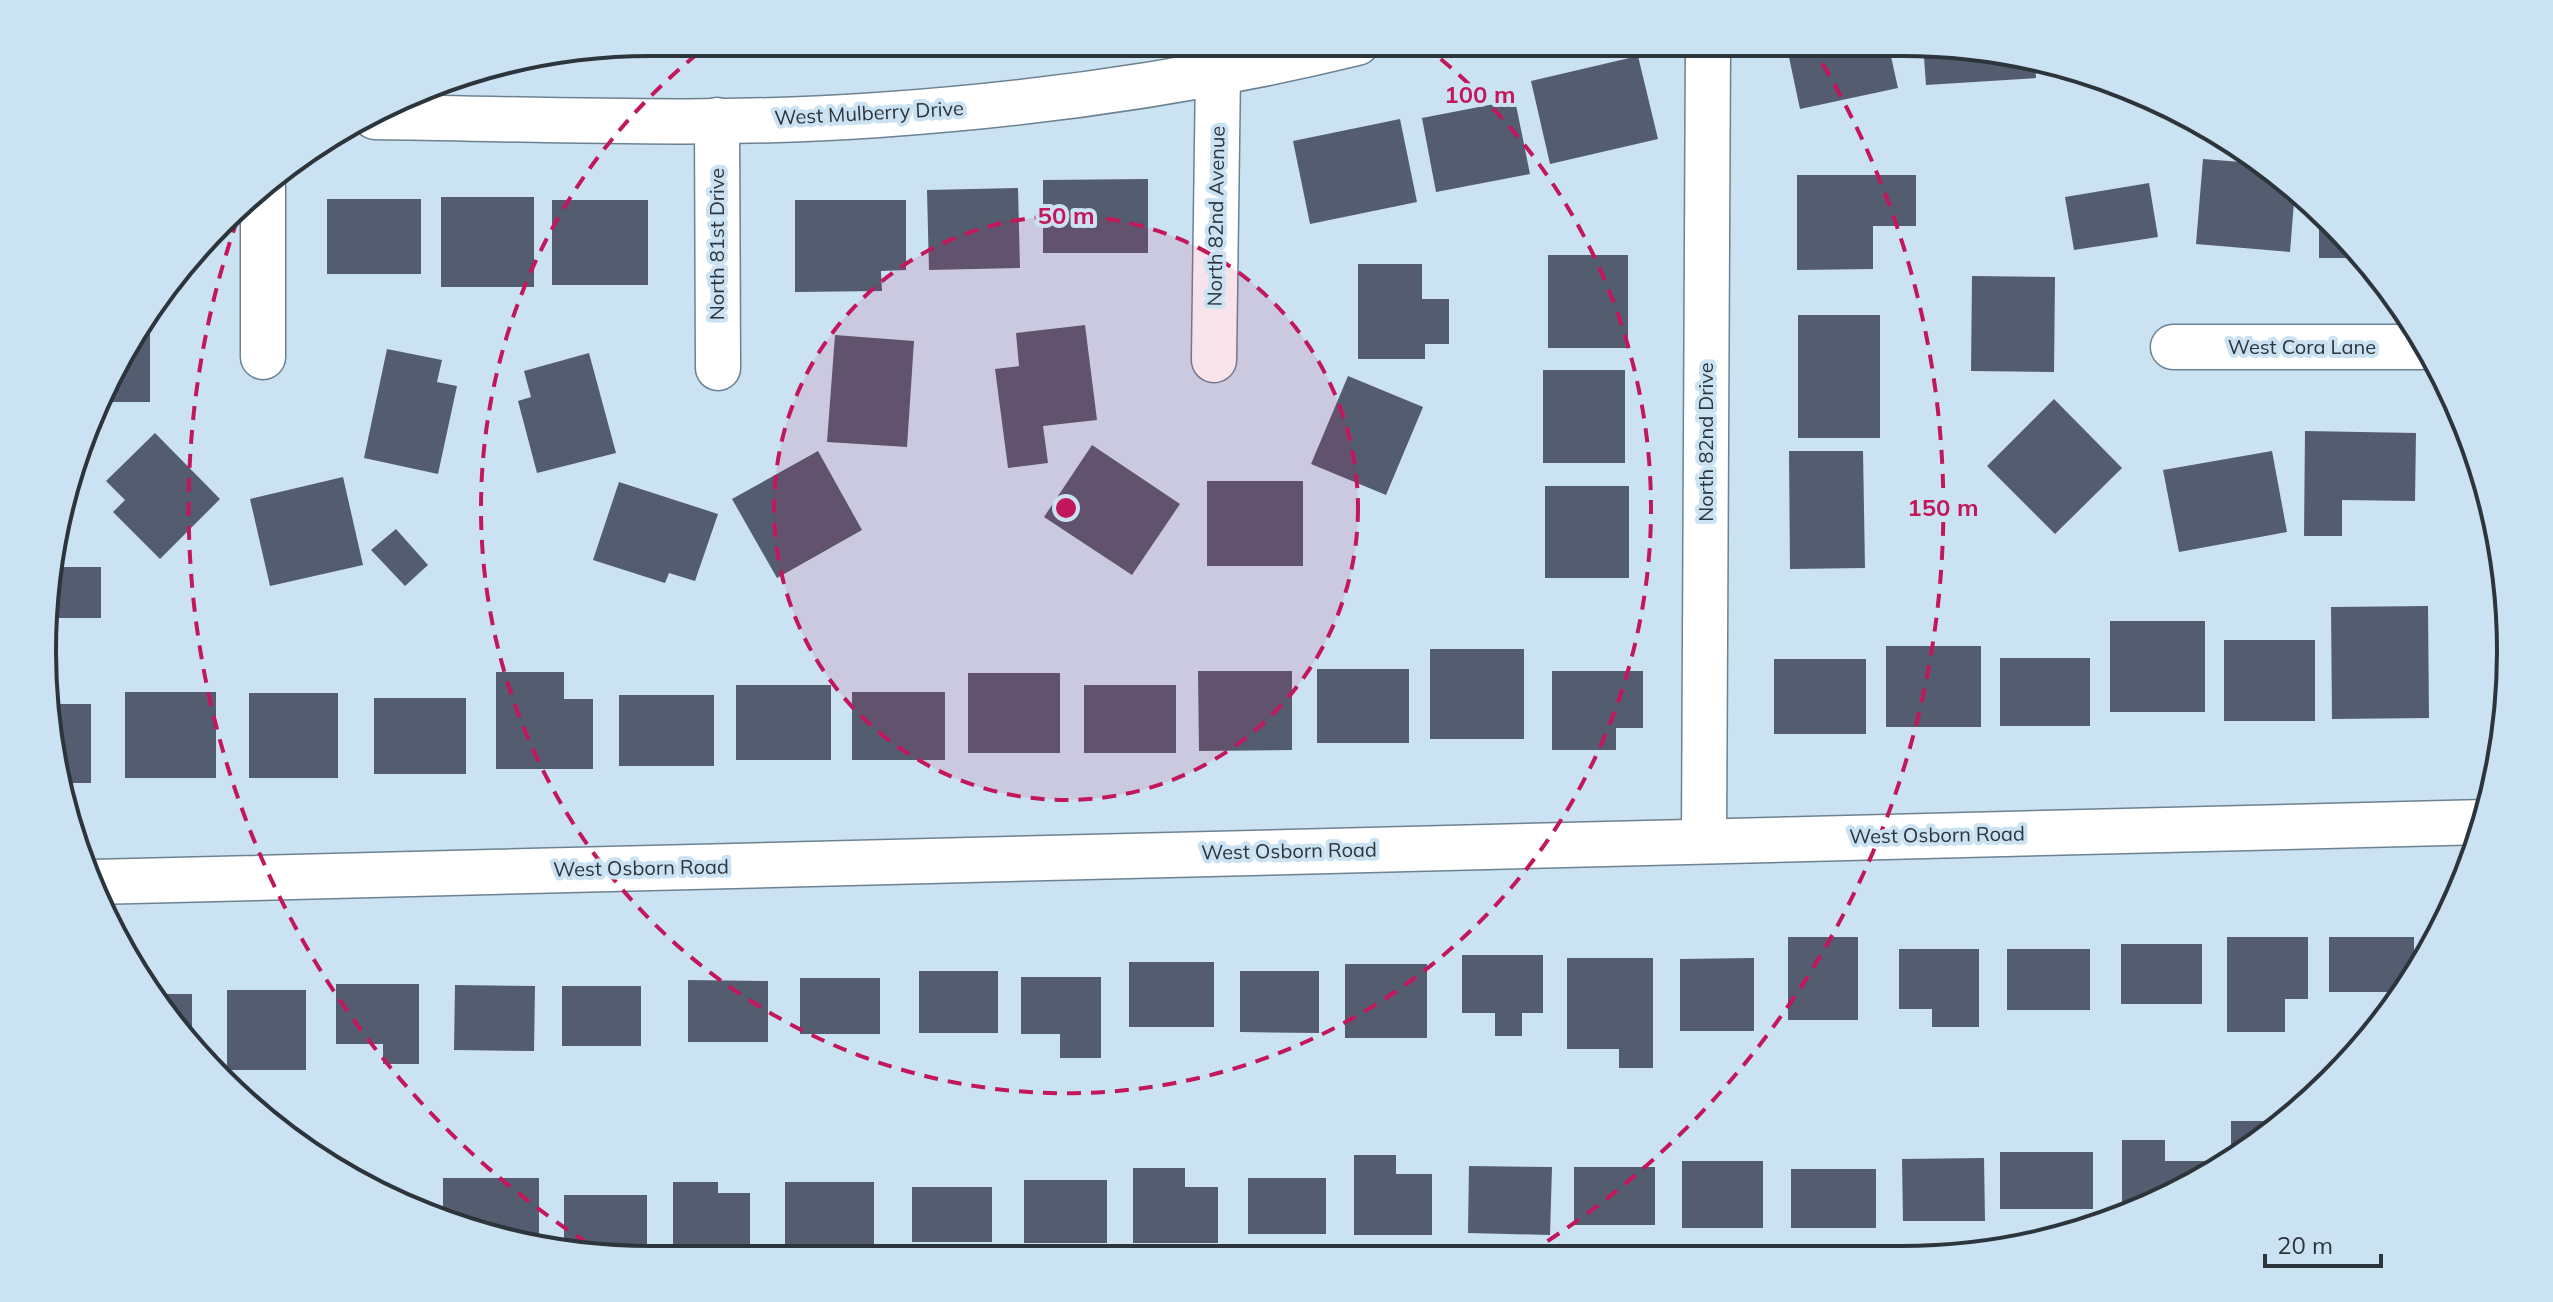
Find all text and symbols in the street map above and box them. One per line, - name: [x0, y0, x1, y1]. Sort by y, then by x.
- text: 100 m: [1444, 79, 1516, 109]
- street label: West Mulberry Drive: [774, 95, 964, 130]
- street label: North 82nd Avenue: [1201, 125, 1230, 307]
- street label: North 81st Drive: [704, 168, 729, 320]
- text: 50 m: [1038, 200, 1094, 230]
- street label: West Cora Lane: [2228, 334, 2376, 359]
- street label: North 82nd Drive: [1693, 362, 1718, 522]
- text: 150 m: [1907, 492, 1979, 522]
- centre of rings: [1052, 494, 1080, 522]
- street label: West Osborn Road: [1849, 820, 2025, 849]
- street label: West Osborn Road: [1201, 836, 1377, 865]
- street label: West Osborn Road: [553, 853, 729, 882]
- scale bar: [2265, 1218, 2381, 1268]
- text: 20 m: [2277, 1230, 2333, 1260]

